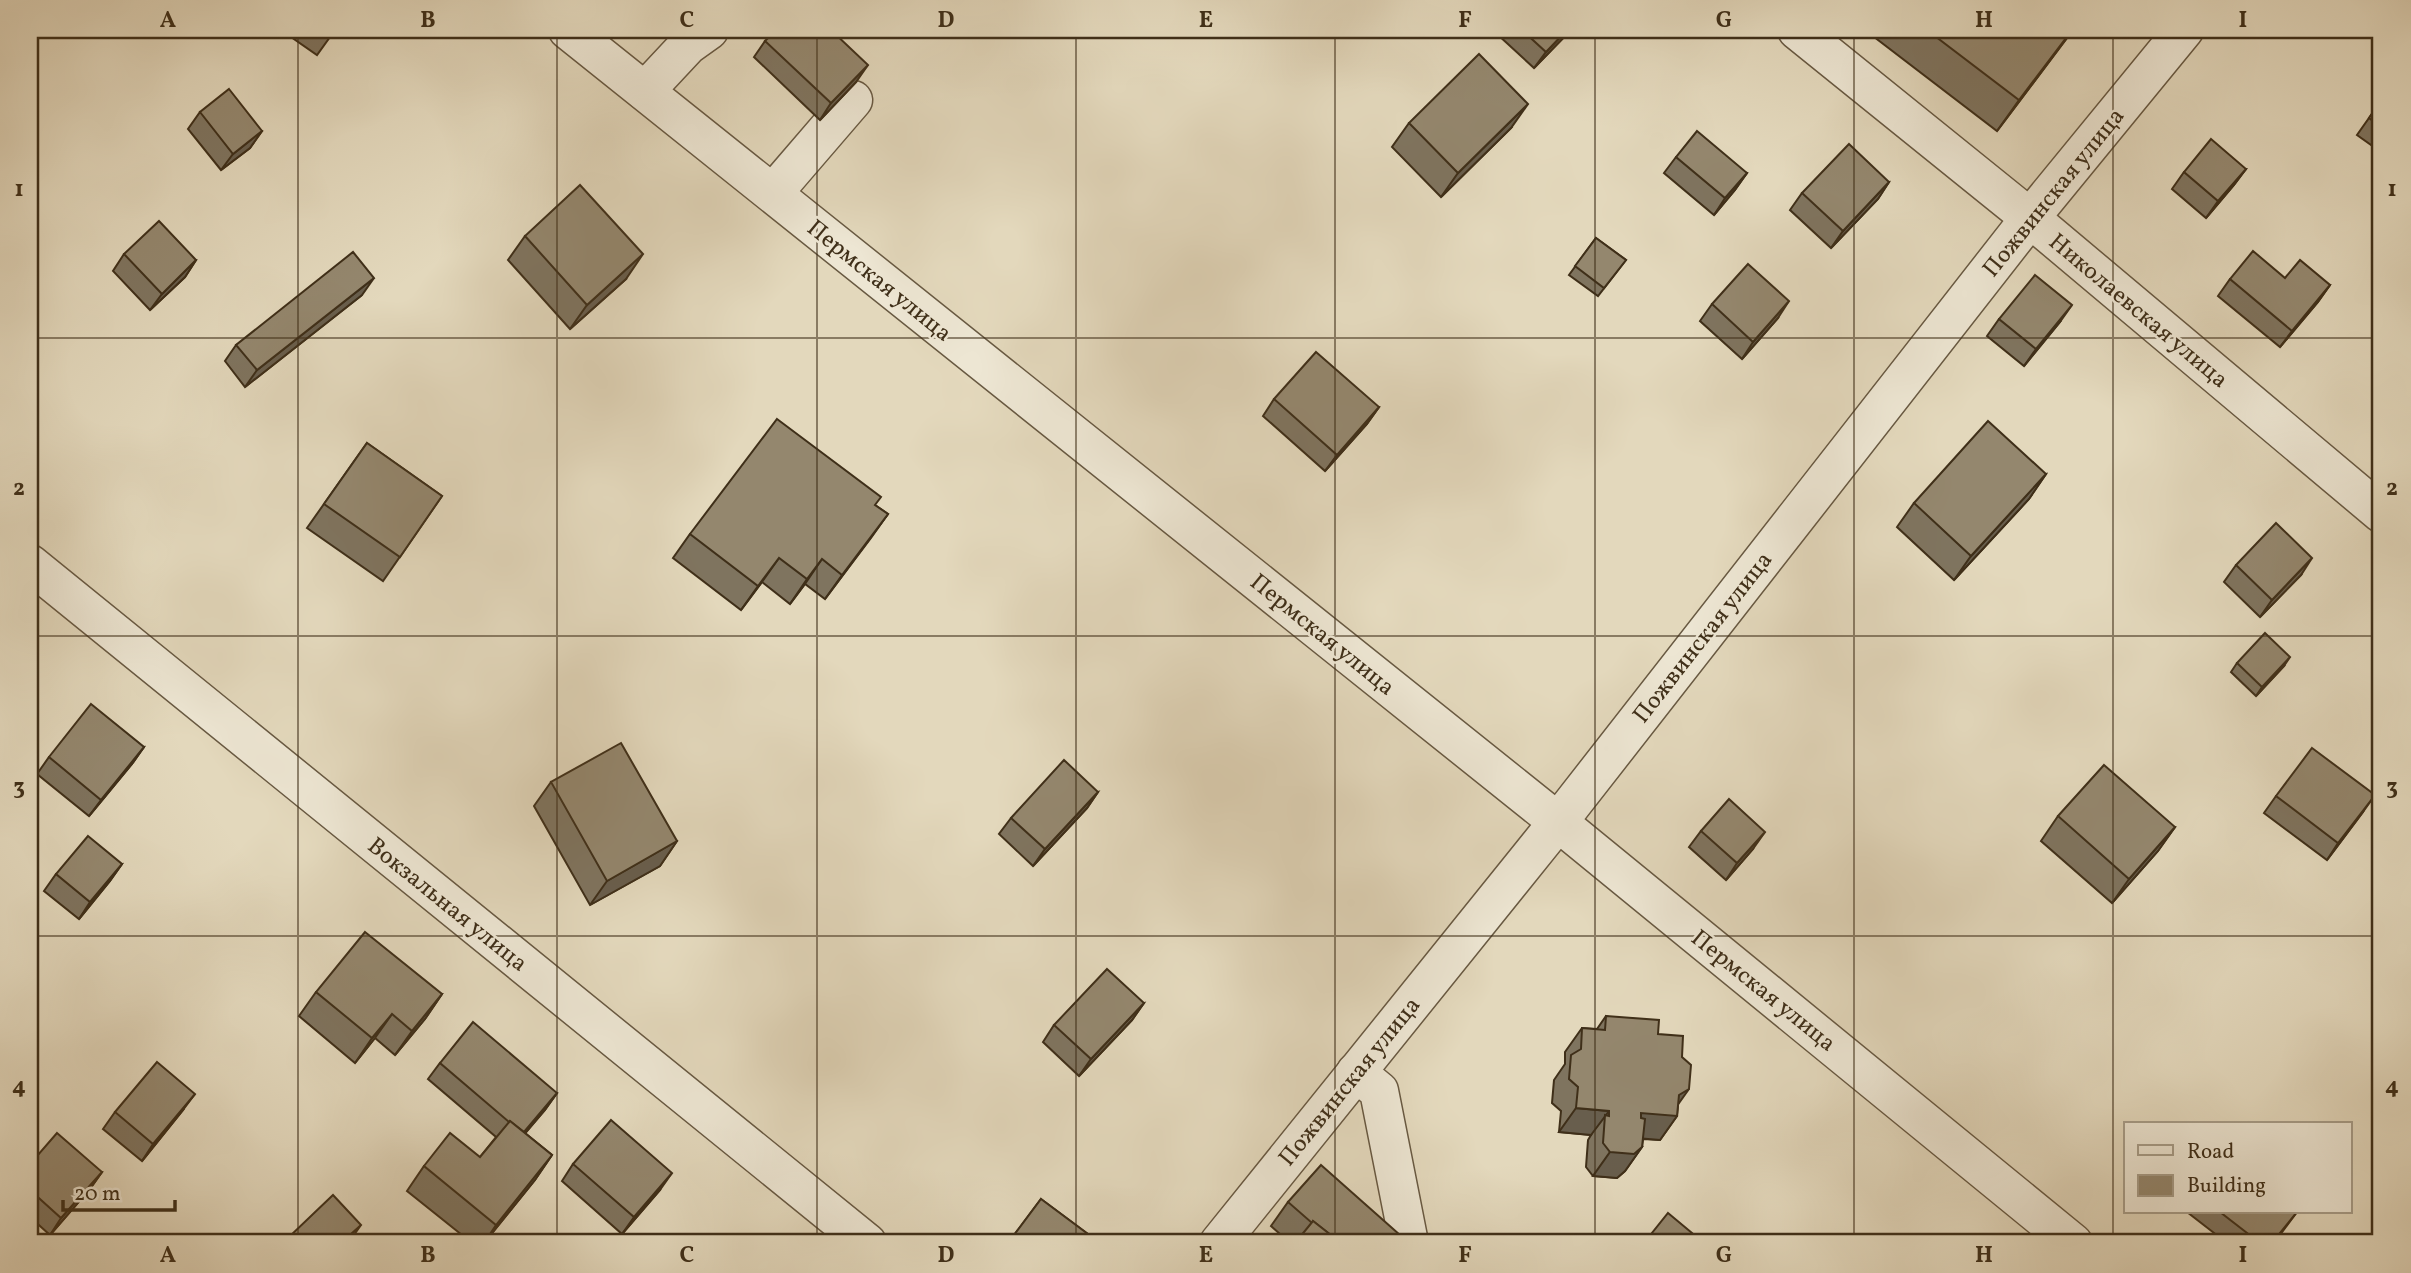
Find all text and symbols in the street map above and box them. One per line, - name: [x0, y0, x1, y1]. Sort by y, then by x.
- text: A: [160, 5, 176, 37]
- text: B: [420, 5, 436, 37]
- text: C: [680, 5, 694, 37]
- text: D: [938, 5, 955, 37]
- text: E: [1199, 5, 1213, 37]
- text: F: [1458, 5, 1472, 37]
- text: G: [1716, 5, 1732, 37]
- text: H: [1975, 5, 1993, 37]
- text: I: [2239, 5, 2247, 37]
- street label: Пожвинская улица: [1975, 101, 2134, 285]
- text: 1: [14, 174, 24, 206]
- text: 1: [2387, 174, 2397, 206]
- street label: Пермская улица: [799, 212, 959, 351]
- street label: Николаевская улица: [2040, 226, 2235, 397]
- text: 2: [13, 473, 25, 505]
- text: 2: [2386, 473, 2398, 505]
- street label: Пожвинская улица: [1626, 545, 1781, 731]
- street label: Пермская улица: [1242, 566, 1402, 705]
- text: 3: [13, 772, 25, 804]
- text: 3: [2386, 772, 2398, 804]
- street label: Вокзальная улица: [359, 830, 534, 981]
- street label: Пермская улица: [1683, 922, 1843, 1061]
- street label: Пожвинская улица: [1271, 990, 1430, 1174]
- text: 4: [12, 1071, 26, 1103]
- text: 4: [2385, 1071, 2399, 1103]
- legend: [2124, 1122, 2352, 1214]
- text: Road: [2187, 1138, 2234, 1167]
- scale bar: [63, 1168, 175, 1212]
- text: Building: [2187, 1172, 2266, 1201]
- text: 20 m: [74, 1180, 120, 1209]
- text: A: [160, 1240, 176, 1272]
- text: B: [420, 1240, 436, 1272]
- text: C: [680, 1240, 694, 1272]
- text: D: [938, 1240, 955, 1272]
- text: E: [1199, 1240, 1213, 1272]
- text: F: [1458, 1240, 1472, 1272]
- text: G: [1716, 1240, 1732, 1272]
- text: H: [1975, 1240, 1993, 1272]
- text: I: [2239, 1240, 2247, 1272]

